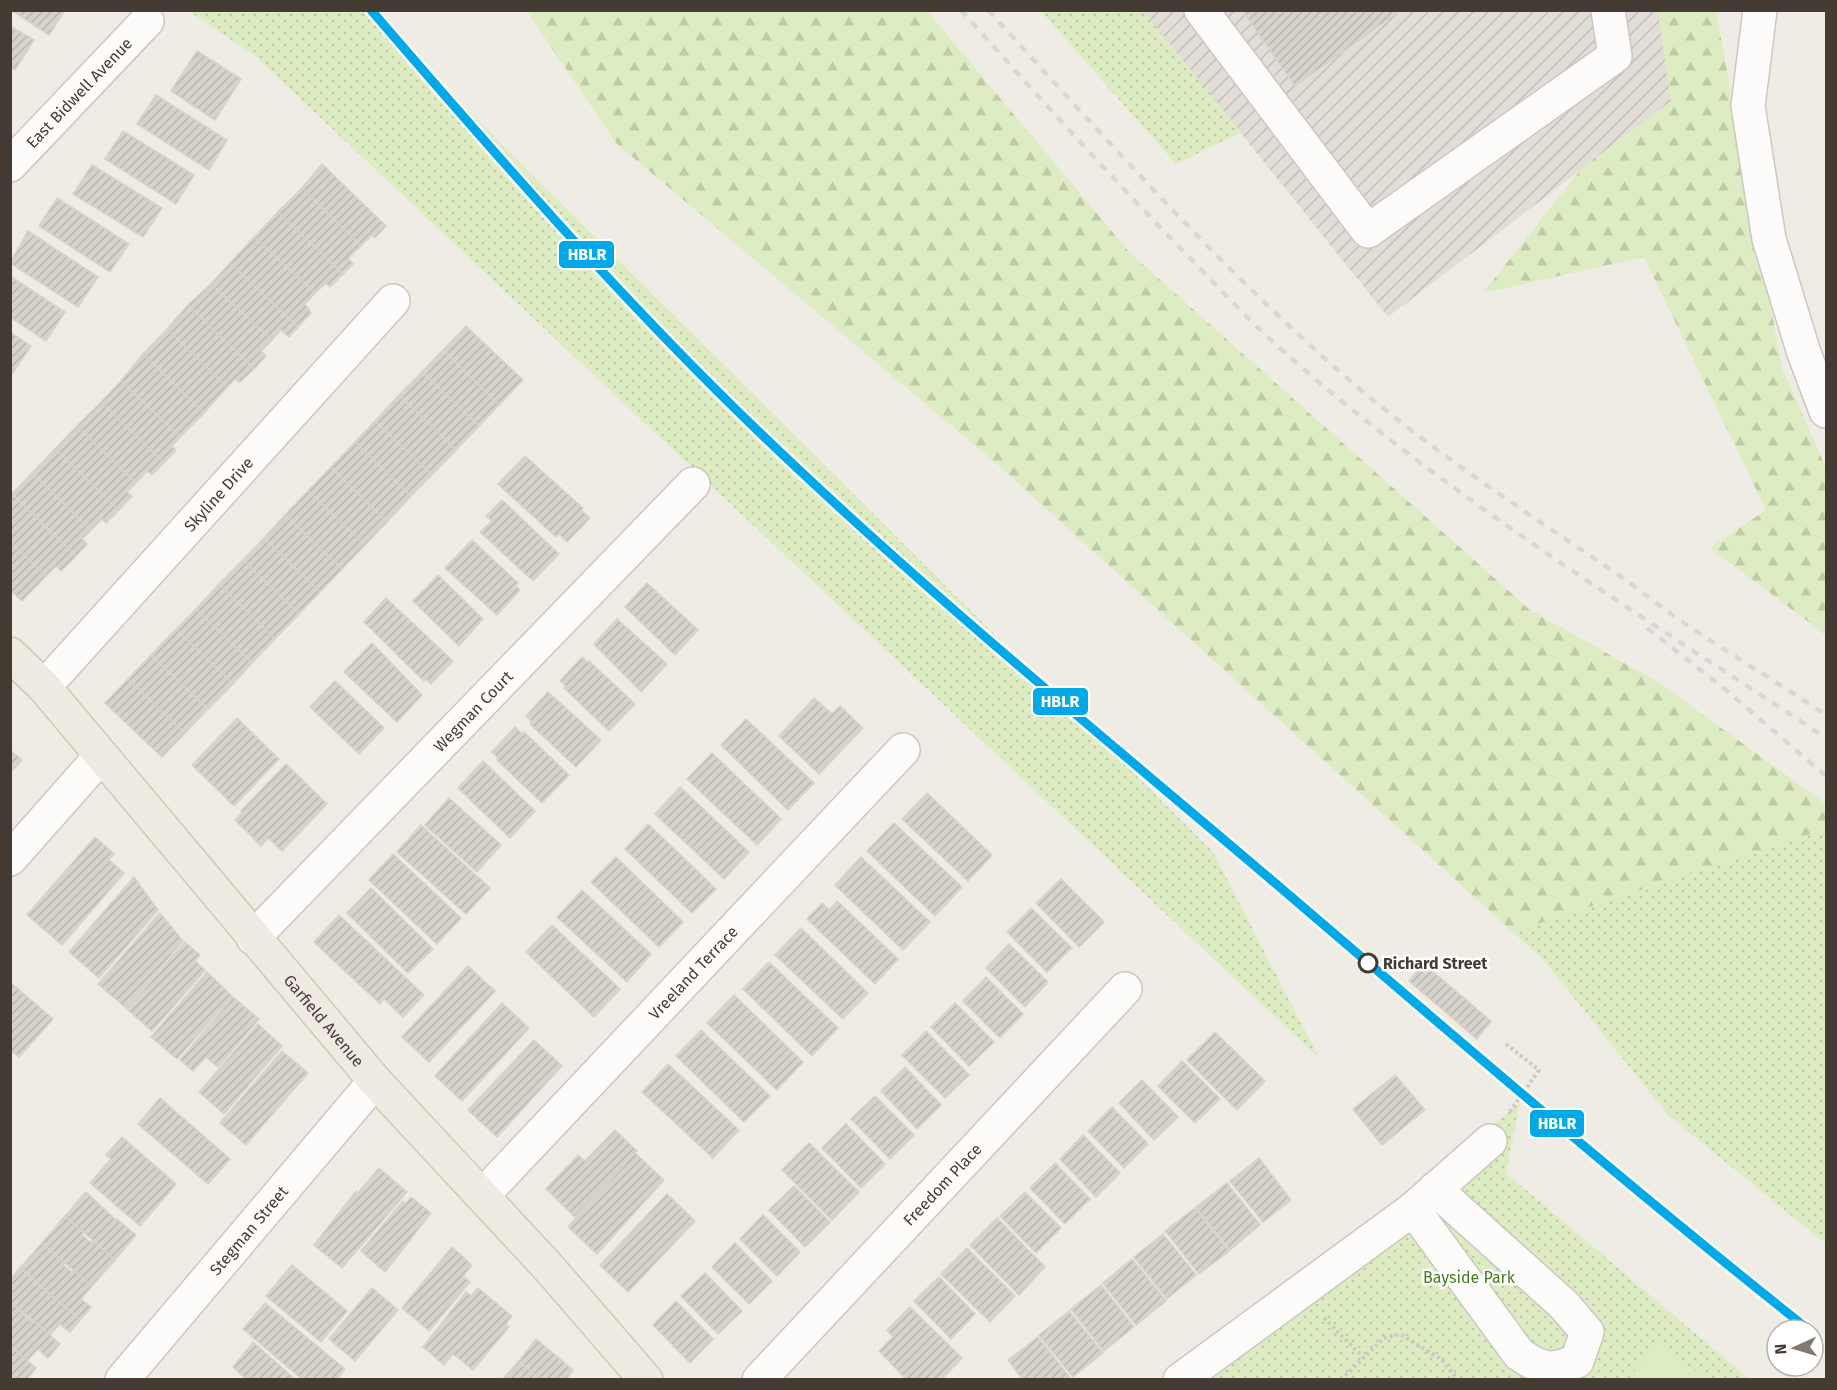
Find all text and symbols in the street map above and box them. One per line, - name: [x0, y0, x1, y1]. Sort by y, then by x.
- street label: East Bidwell Avenue: [22, 33, 136, 152]
- line badge: HBLR: [558, 240, 615, 269]
- text: HBLR: [568, 245, 606, 264]
- street label: Skyline Drive: [180, 453, 257, 535]
- street label: Wegman Court: [429, 666, 517, 756]
- line badge: HBLR: [1032, 687, 1089, 716]
- text: HBLR: [1041, 692, 1079, 711]
- street label: Vreeland Terrace: [645, 922, 742, 1023]
- marker: Richard Street: [1358, 953, 1378, 973]
- place label: Richard Street: [1383, 954, 1488, 973]
- street label: Garfield Avenue: [280, 971, 368, 1071]
- line badge: HBLR: [1529, 1109, 1585, 1138]
- text: HBLR: [1538, 1114, 1576, 1133]
- street label: Freedom Place: [899, 1139, 985, 1229]
- street label: Stegman Street: [206, 1182, 292, 1279]
- park label: Bayside Park: [1423, 1268, 1516, 1287]
- north arrow: [1765, 1318, 1825, 1378]
- text: N: [1771, 1343, 1790, 1355]

